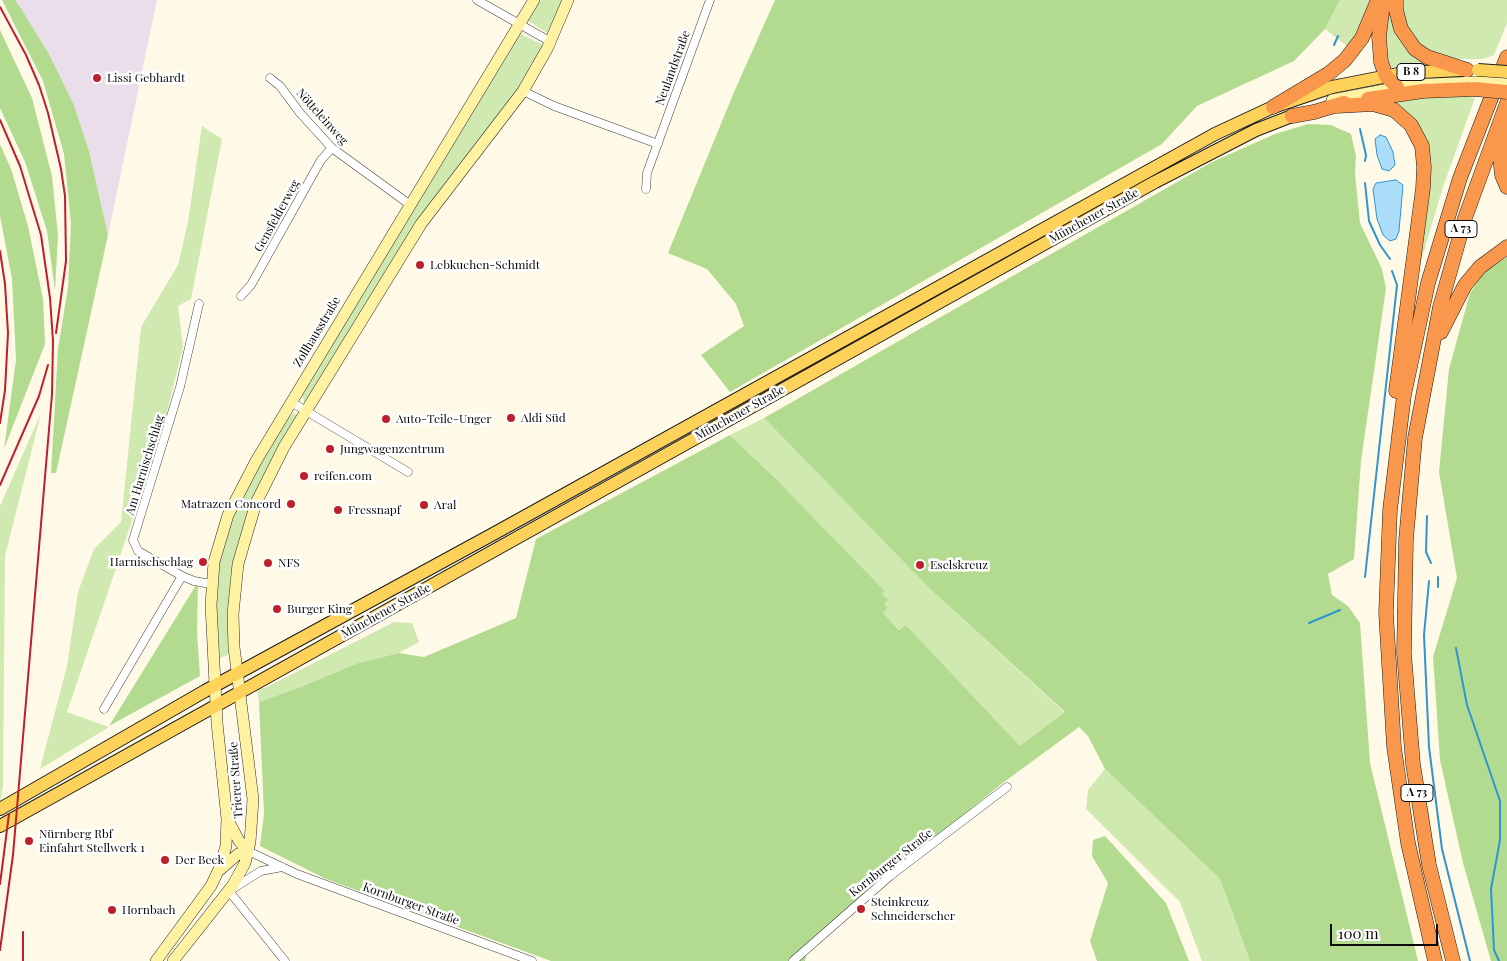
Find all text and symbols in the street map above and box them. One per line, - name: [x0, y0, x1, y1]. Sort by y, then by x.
- street label: Neulandstraße: [653, 28, 693, 108]
- road number: B 8: [1397, 64, 1425, 80]
- place label: Lissi Gebhardt: [107, 71, 185, 85]
- marker: Lissi Gebhardt: [91, 72, 103, 84]
- street label: Nötteleinweg: [293, 86, 351, 148]
- street label: Gensfelderweg: [251, 177, 303, 255]
- street label: Münchener Straße: [1047, 185, 1141, 247]
- road number: A 73: [1445, 220, 1477, 238]
- place label: Lebkuchen-Schmidt: [430, 258, 540, 272]
- marker: Lebkuchen-Schmidt: [414, 259, 426, 271]
- street label: Zollhausstraße: [290, 294, 344, 370]
- street label: Münchener Straße: [693, 382, 787, 444]
- place label: Aldi Süd: [521, 411, 566, 425]
- place label: Auto-Teile-Unger: [396, 412, 492, 426]
- marker: Aldi Süd: [505, 412, 517, 424]
- street label: Am Harnischschlag: [123, 413, 167, 517]
- marker: Auto-Teile-Unger: [380, 413, 392, 425]
- place label: Jungwagenzentrum: [340, 442, 445, 456]
- marker: Jungwagenzentrum: [324, 443, 336, 455]
- place label: reifen.com: [314, 469, 372, 483]
- marker: reifen.com: [298, 470, 310, 482]
- place label: Matrazen Concord: [181, 497, 281, 511]
- marker: Matrazen Concord: [285, 498, 297, 510]
- place label: Aral: [434, 498, 456, 512]
- marker: Aral: [418, 499, 430, 511]
- place label: Fressnapf: [348, 503, 401, 517]
- marker: Fressnapf: [332, 504, 344, 516]
- place label: Harnischschlag: [110, 555, 193, 569]
- marker: Harnischschlag: [197, 556, 209, 568]
- place label: NFS: [278, 556, 300, 570]
- marker: NFS: [262, 557, 274, 569]
- place label: Eselskreuz: [930, 558, 988, 572]
- marker: Eselskreuz: [914, 559, 926, 571]
- street label: Münchener Straße: [339, 580, 433, 642]
- place label: Burger King: [287, 602, 352, 616]
- marker: Burger King: [271, 603, 283, 615]
- street label: Trierer Straße: [226, 741, 246, 819]
- road number: A 73: [1401, 784, 1433, 801]
- street label: Kornburger Straße: [846, 826, 936, 900]
- place label: Nürnberg Rbf Einfahrt Stellwerk 1: [39, 827, 145, 855]
- marker: Nürnberg Rbf Einfahrt Stellwerk 1: [23, 835, 35, 847]
- place label: Der Beck: [175, 853, 224, 867]
- marker: Der Beck: [159, 854, 171, 866]
- street label: Kornburger Straße: [361, 880, 461, 928]
- place label: Steinkreuz Schneiderscher: [871, 895, 955, 923]
- place label: Hornbach: [122, 903, 176, 917]
- marker: Steinkreuz Schneiderscher: [855, 903, 867, 915]
- marker: Hornbach: [106, 904, 118, 916]
- scale bar: [1332, 914, 1440, 946]
- text: 100 m: [1338, 923, 1379, 943]

